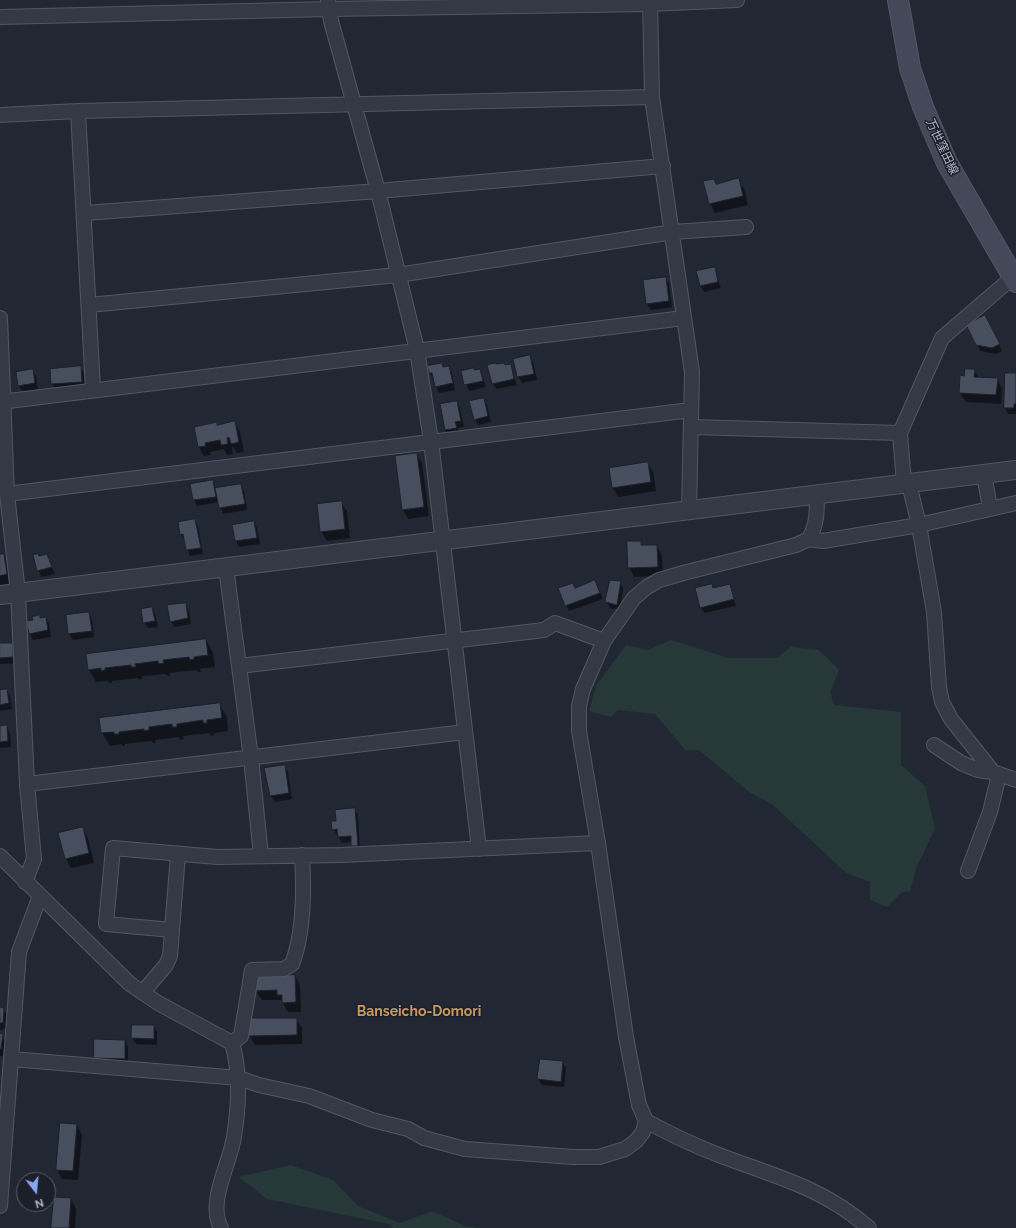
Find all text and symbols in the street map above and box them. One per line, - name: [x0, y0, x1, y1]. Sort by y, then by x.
- street label: 万世窪田線: [923, 117, 961, 177]
- district label: Banseicho-Domori: [357, 1004, 481, 1020]
- north arrow: [16, 1172, 56, 1212]
- text: N: [33, 1196, 45, 1210]

